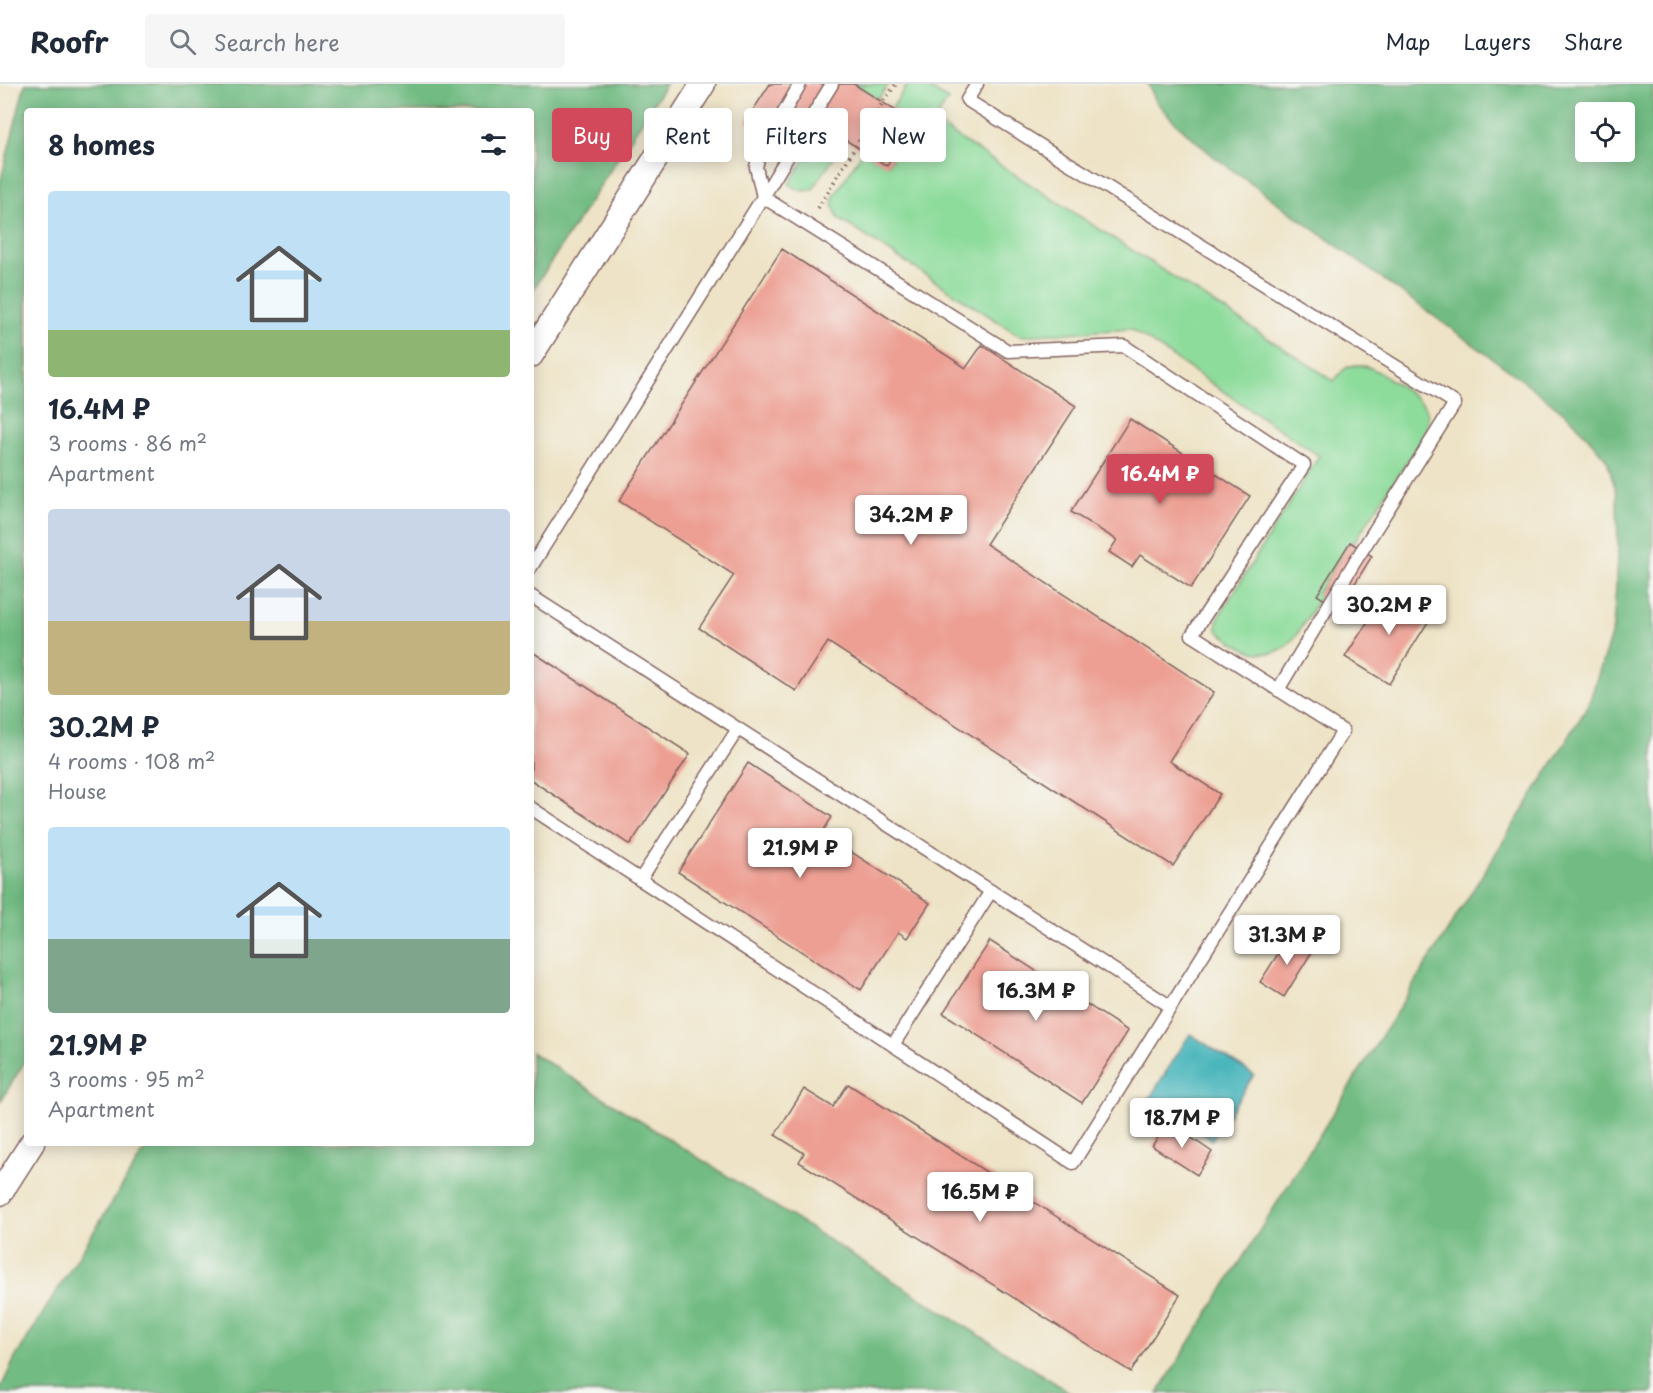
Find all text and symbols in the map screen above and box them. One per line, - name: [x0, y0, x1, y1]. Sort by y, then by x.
- search box: [145, 14, 565, 68]
- text: Roofr: [30, 20, 109, 63]
- icon: search: [166, 25, 199, 58]
- text: Search here: [214, 25, 339, 58]
- text: Map: [1386, 25, 1430, 57]
- text: Layers: [1463, 25, 1531, 57]
- text: Share: [1564, 25, 1623, 57]
- map controls: [1575, 102, 1635, 162]
- button: locate: [1575, 102, 1635, 162]
- chip: Buy: [552, 108, 632, 162]
- chip: Rent: [644, 108, 732, 162]
- chip: Filters: [744, 108, 848, 162]
- chip: New: [860, 108, 946, 162]
- text: 8 homes: [48, 125, 155, 164]
- icon: filters: [477, 128, 510, 161]
- icon: home: [225, 230, 333, 338]
- text: 16.4M ₽: [48, 389, 150, 428]
- text: 3 rooms · 86 m²: [48, 428, 207, 458]
- pin: 16.4M ₽: [1105, 454, 1215, 505]
- text: Apartment: [48, 458, 155, 488]
- text: 16.4M ₽: [1121, 458, 1199, 488]
- pin: 34.2M ₽: [856, 495, 966, 546]
- text: 34.2M ₽: [869, 499, 953, 529]
- icon: home: [225, 548, 333, 656]
- pin: 30.2M ₽: [1334, 585, 1444, 636]
- text: 30.2M ₽: [1346, 589, 1432, 619]
- text: 30.2M ₽: [48, 707, 159, 746]
- text: 4 rooms · 108 m²: [48, 746, 215, 776]
- text: House: [48, 776, 107, 806]
- pin: 21.9M ₽: [745, 828, 855, 879]
- text: 21.9M ₽: [762, 832, 838, 862]
- icon: home: [225, 866, 333, 974]
- pin: 31.3M ₽: [1232, 915, 1342, 966]
- text: 31.3M ₽: [1248, 919, 1326, 949]
- pin: 16.3M ₽: [981, 971, 1091, 1022]
- text: 16.3M ₽: [997, 975, 1075, 1005]
- text: 21.9M ₽: [48, 1025, 147, 1064]
- text: 3 rooms · 95 m²: [48, 1064, 205, 1094]
- text: Apartment: [48, 1094, 155, 1124]
- pin: 18.7M ₽: [1127, 1098, 1237, 1149]
- text: 18.7M ₽: [1144, 1102, 1220, 1132]
- pin: 16.5M ₽: [925, 1172, 1035, 1223]
- text: 16.5M ₽: [941, 1176, 1019, 1206]

